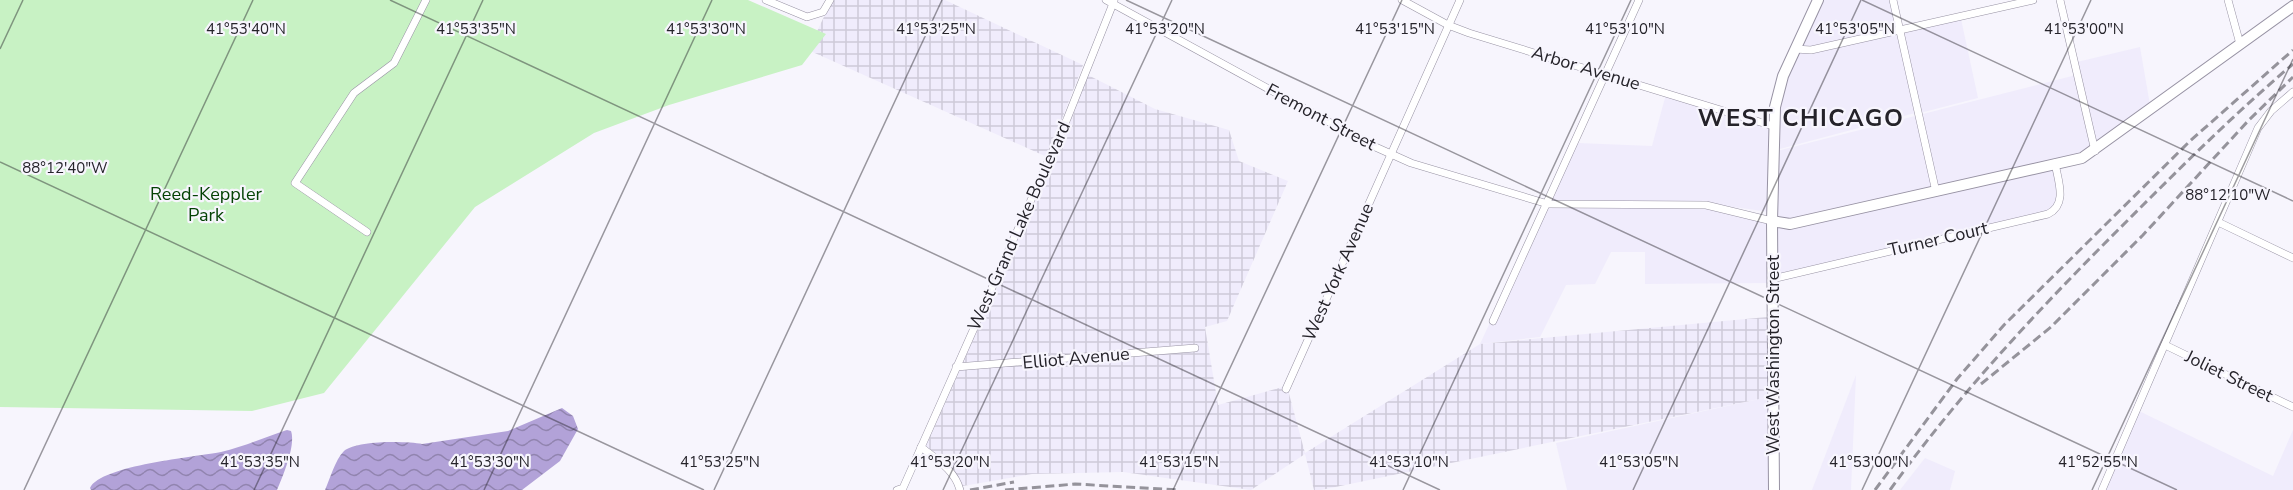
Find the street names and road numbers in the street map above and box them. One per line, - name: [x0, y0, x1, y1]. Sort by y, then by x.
- street label: Arbor Avenue: [1529, 40, 1643, 96]
- street label: Fremont Street: [1262, 78, 1381, 156]
- street label: West Grand Lake Boulevard: [962, 117, 1076, 335]
- street label: West York Avenue: [1297, 199, 1379, 345]
- street label: Turner Court: [1886, 216, 1991, 262]
- street label: West Washington Street: [1761, 254, 1785, 455]
- street label: Elliot Avenue: [1021, 341, 1131, 375]
- street label: Joliet Street: [2180, 344, 2278, 408]

